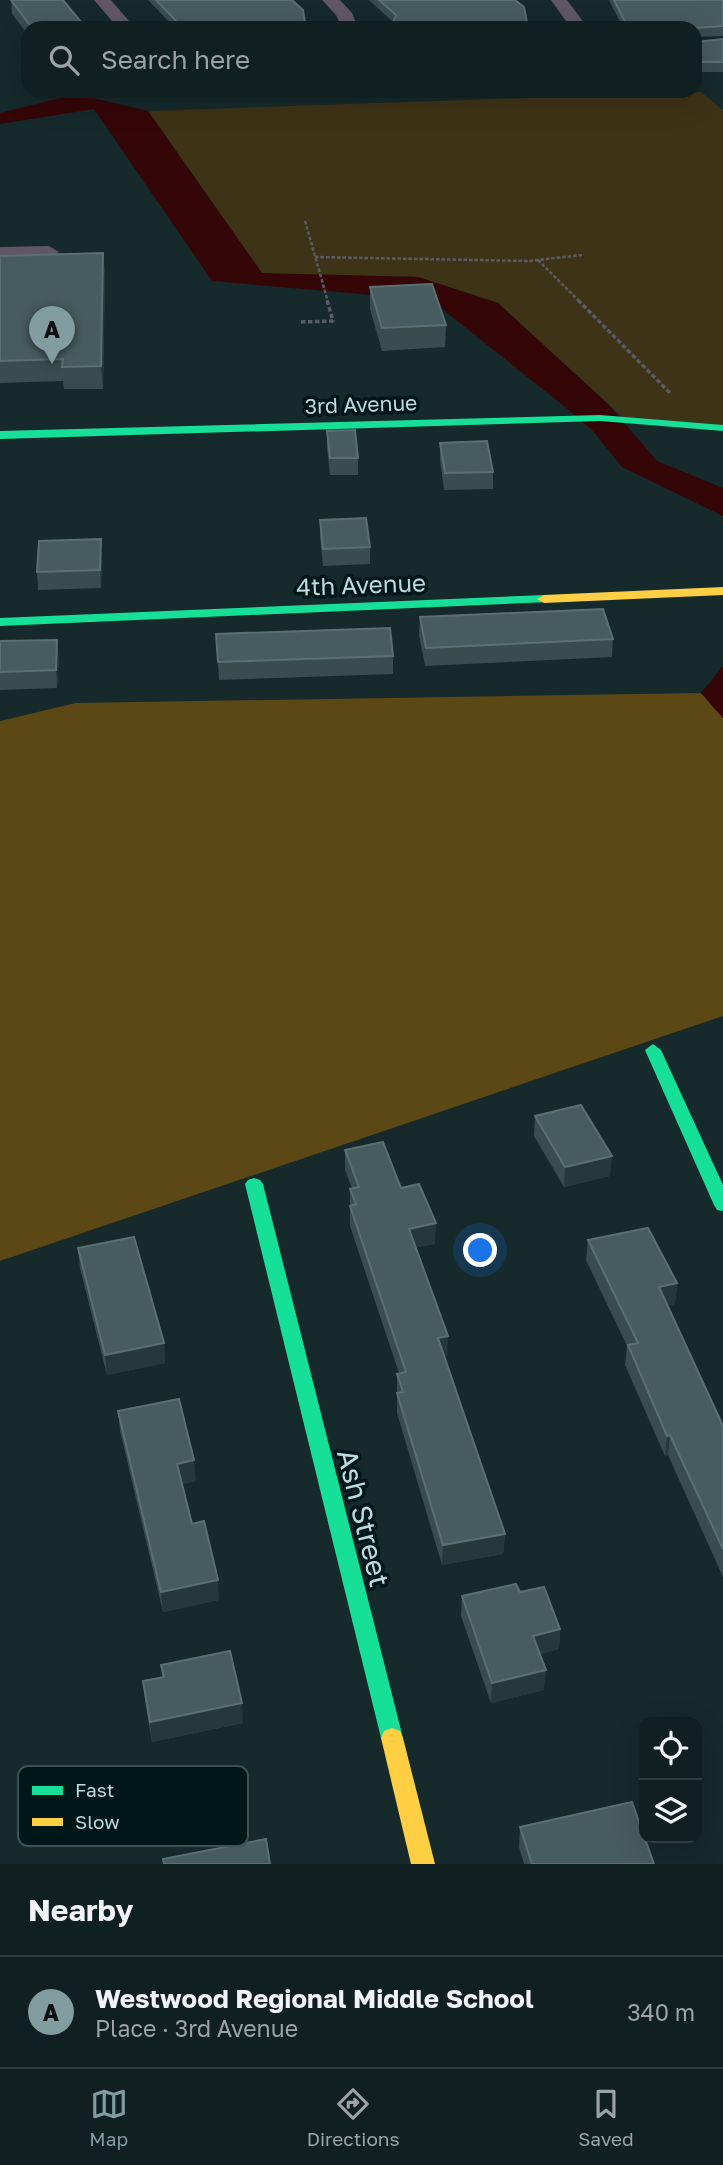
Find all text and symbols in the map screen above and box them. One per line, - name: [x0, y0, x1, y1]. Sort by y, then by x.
- search box: [21, 21, 702, 98]
- icon: search: [45, 41, 83, 79]
- text: Search here: [101, 44, 250, 75]
- pin: A: [29, 306, 75, 364]
- street label: 3rd Avenue: [304, 389, 418, 419]
- street label: 4th Avenue: [296, 567, 426, 601]
- your location: [463, 1233, 497, 1267]
- street label: Ash Street: [331, 1446, 397, 1590]
- map controls: [639, 1717, 702, 1843]
- button: locate: [639, 1717, 702, 1780]
- legend: [18, 1766, 248, 1846]
- text: Fast: [75, 1778, 114, 1801]
- button: layers: [639, 1780, 702, 1843]
- text: Slow: [75, 1810, 120, 1833]
- text: Nearby: [28, 1892, 133, 1928]
- text: Westwood Regional Middle School: [95, 1983, 534, 2014]
- text: A: [43, 1998, 59, 2026]
- text: 340 m: [627, 1998, 695, 2026]
- text: Place · 3rd Avenue: [95, 2014, 298, 2042]
- tab: Map: [89, 2085, 128, 2150]
- tab: Directions: [307, 2085, 400, 2150]
- tab: Saved: [578, 2085, 634, 2150]

